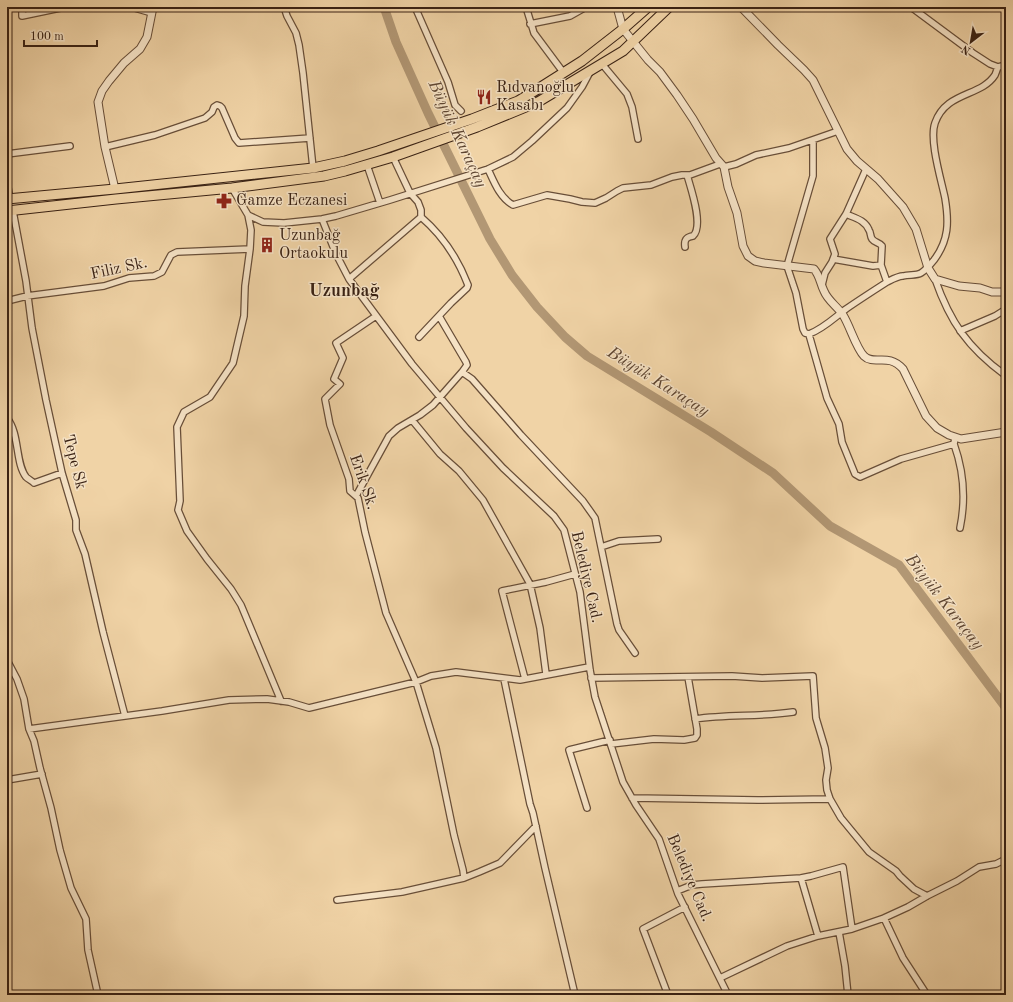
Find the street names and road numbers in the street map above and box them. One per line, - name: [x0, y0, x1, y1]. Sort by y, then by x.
- street label: Filiz Sk.: [89, 255, 149, 283]
- street label: Tepe Sk: [59, 433, 89, 491]
- street label: Erik Sk.: [346, 452, 380, 512]
- street label: Belediye Cad.: [568, 530, 604, 624]
- street label: Belediye Cad.: [663, 832, 715, 924]

